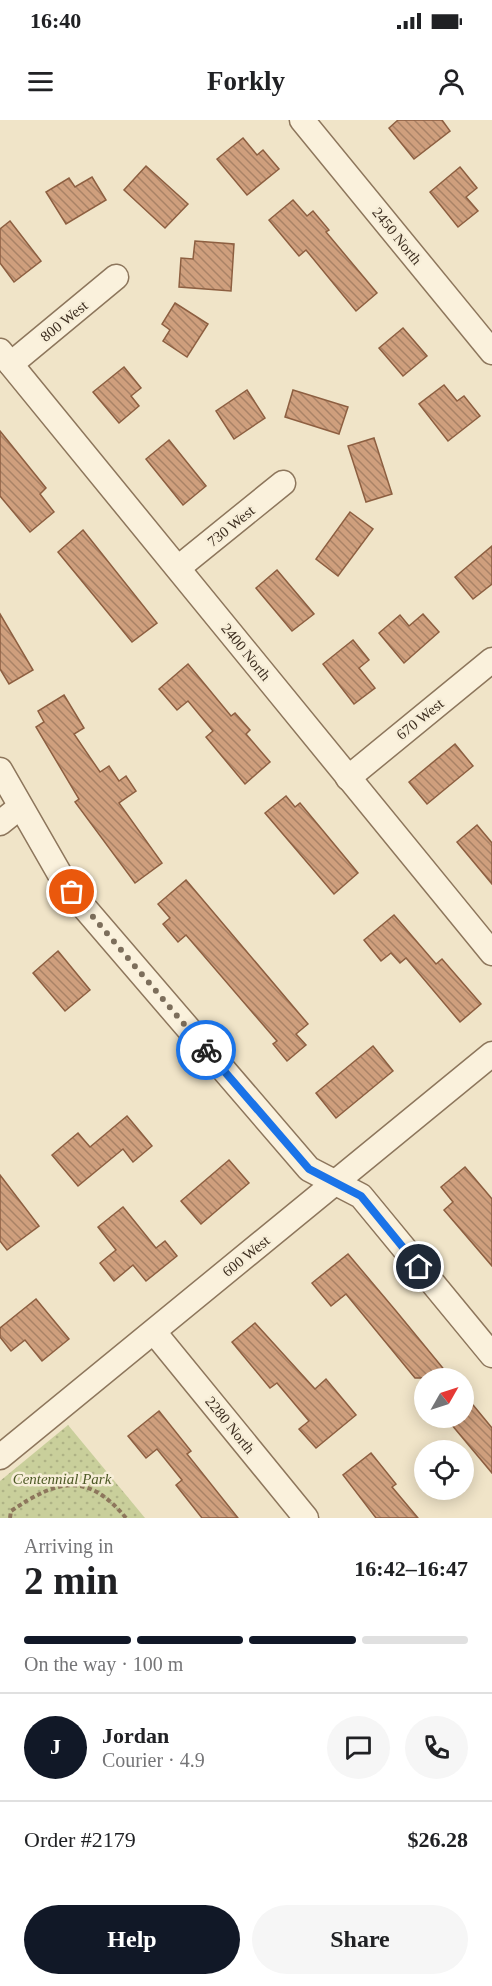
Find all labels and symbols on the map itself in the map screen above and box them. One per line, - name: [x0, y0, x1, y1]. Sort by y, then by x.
- street label: 2450 North: [369, 204, 425, 268]
- street label: 800 West: [37, 297, 91, 345]
- street label: 730 West: [204, 502, 258, 550]
- street label: 2400 North: [218, 620, 274, 684]
- street label: 670 West: [393, 695, 447, 743]
- pin: [46, 866, 97, 917]
- courier: [176, 1020, 236, 1080]
- street label: 600 West: [219, 1232, 273, 1280]
- pin: [393, 1241, 444, 1292]
- north arrow: [414, 1368, 474, 1428]
- street label: 2280 North: [202, 1393, 258, 1457]
- park label: Centennial Park: [13, 1471, 112, 1487]

